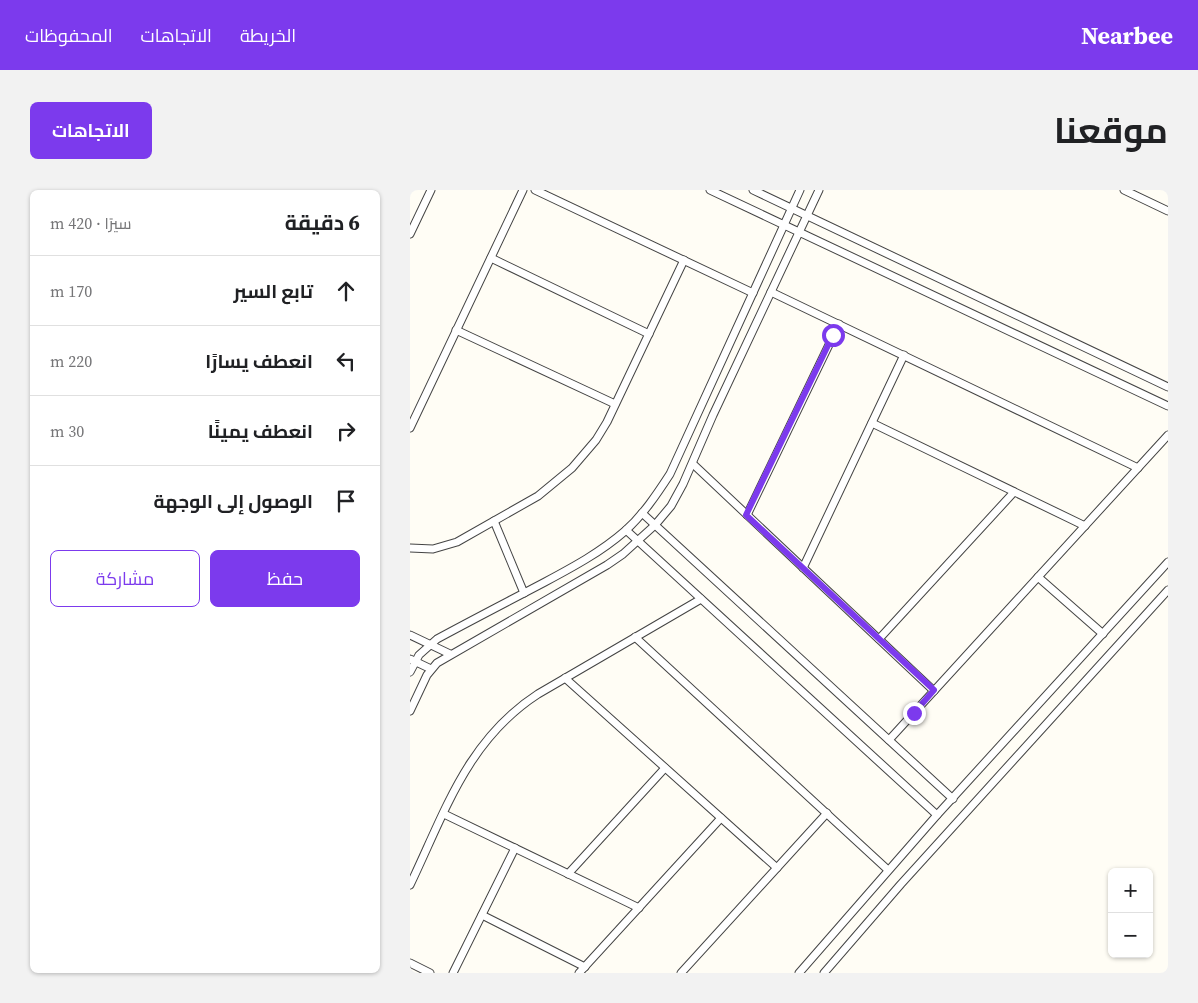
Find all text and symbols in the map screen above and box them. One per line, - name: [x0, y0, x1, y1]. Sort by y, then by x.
- text: Nearbee: [1081, 19, 1173, 52]
- text: المحفوظات: [25, 23, 113, 48]
- text: الاتجاهات: [141, 23, 212, 48]
- text: الخريطة: [240, 23, 296, 48]
- button: الاتجاهات: [30, 102, 152, 159]
- text: موقعنا: [1054, 107, 1168, 155]
- text: 6 دقيقة: [285, 208, 360, 237]
- text: سيرًا · 420 m: [50, 212, 131, 234]
- icon: ahead: [332, 277, 360, 305]
- text: تابع السير: [233, 278, 313, 304]
- text: 170 m: [50, 280, 92, 302]
- route start: [822, 324, 845, 347]
- icon: left: [332, 347, 360, 375]
- text: انعطف يسارًا: [205, 348, 313, 374]
- text: 220 m: [50, 350, 92, 372]
- icon: right: [332, 417, 360, 445]
- text: انعطف يمينًا: [208, 418, 313, 444]
- text: 30 m: [50, 420, 84, 442]
- icon: arrive: [332, 487, 360, 515]
- text: الوصول إلى الوجهة: [153, 488, 313, 514]
- button: مشاركة: [50, 550, 200, 607]
- button: حفظ: [210, 550, 360, 607]
- route end: [903, 702, 926, 725]
- map controls: [1108, 868, 1153, 958]
- button: +: [1108, 868, 1153, 913]
- button: −: [1108, 913, 1153, 958]

